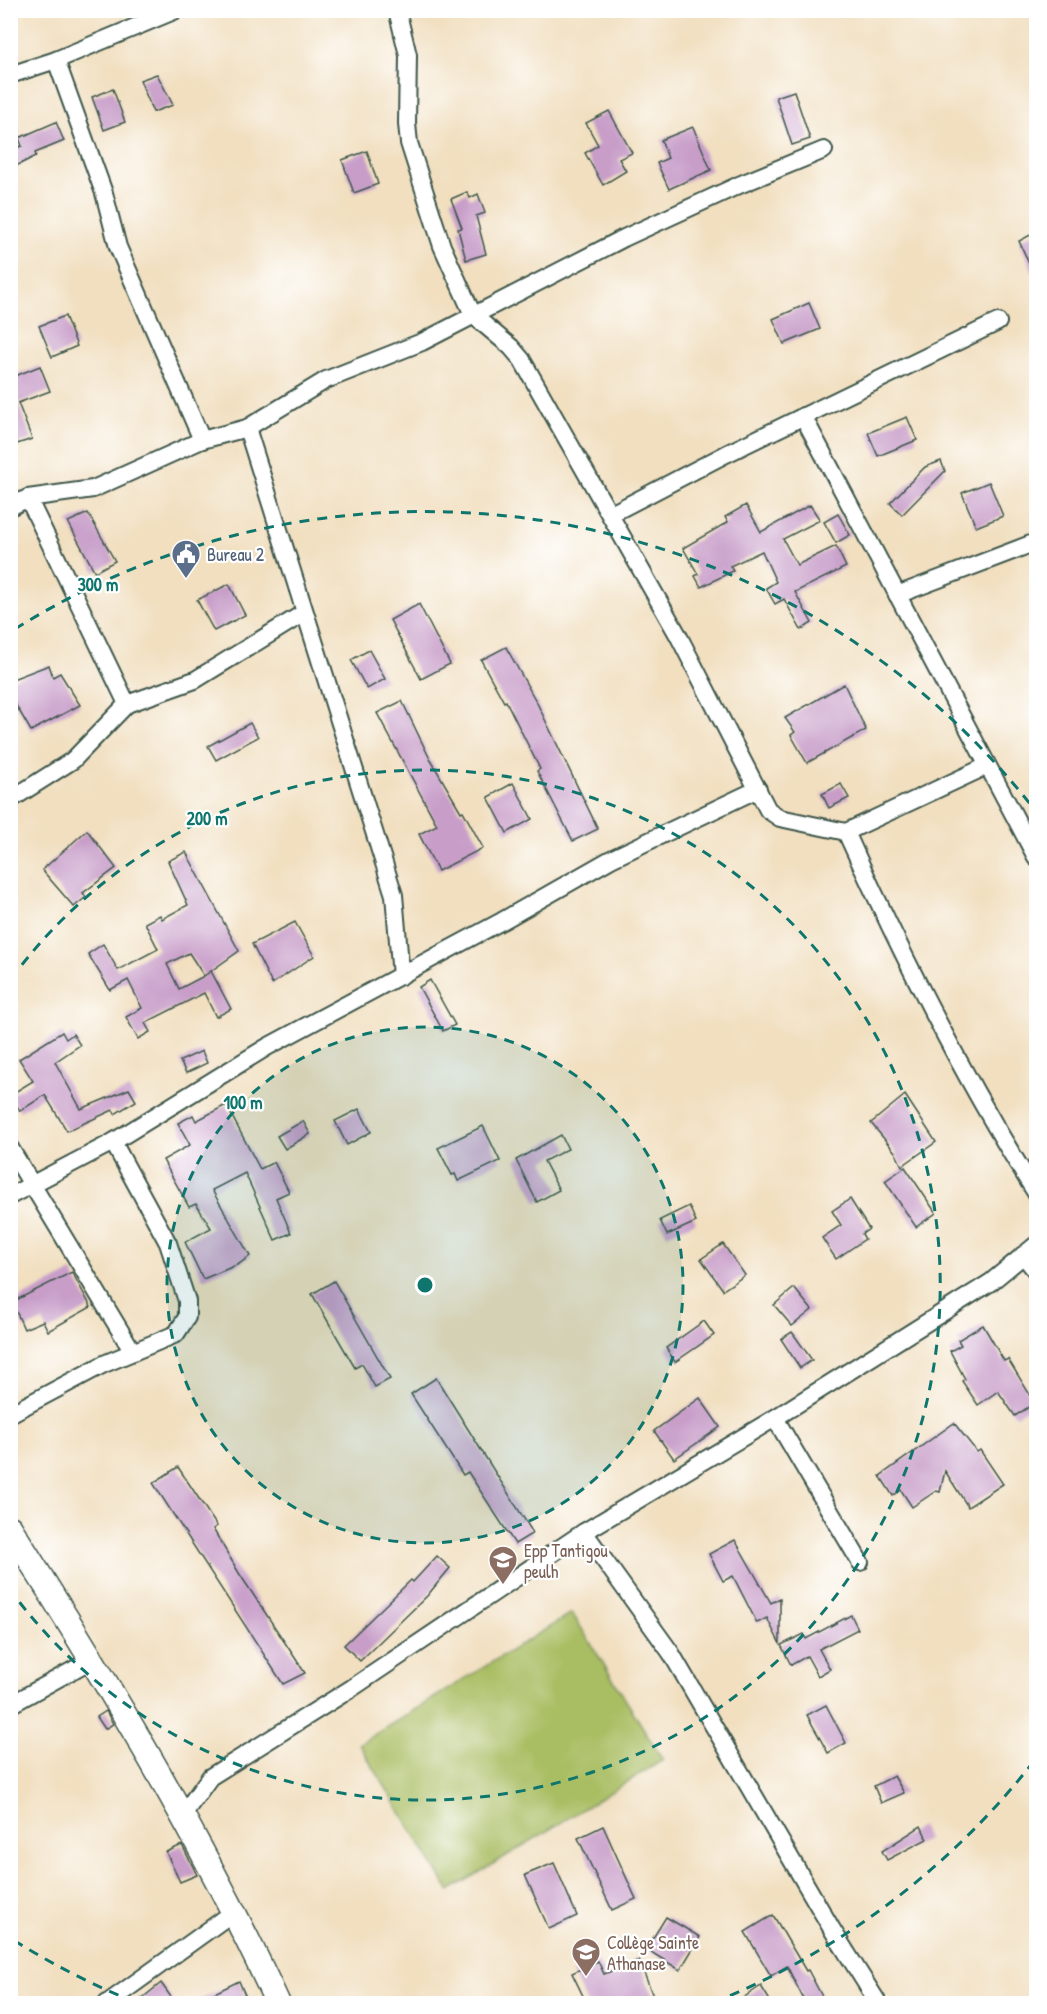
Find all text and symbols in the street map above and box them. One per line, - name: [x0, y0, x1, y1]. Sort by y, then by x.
- public building icon: Bureau 2: [170, 538, 202, 580]
- place label: Bureau 2: [207, 542, 265, 567]
- text: 300 m: [78, 572, 118, 597]
- text: 200 m: [187, 806, 227, 831]
- text: 100 m: [223, 1090, 263, 1115]
- centre of rings: [415, 1275, 435, 1295]
- place label: Epp Tantigou peulh: [524, 1538, 608, 1584]
- school or university icon: Epp Tantigou peulh: [487, 1544, 519, 1586]
- place label: Collège Sainte Athanase: [607, 1930, 699, 1976]
- school or university icon: Collège Sainte Athanase: [570, 1936, 602, 1978]

